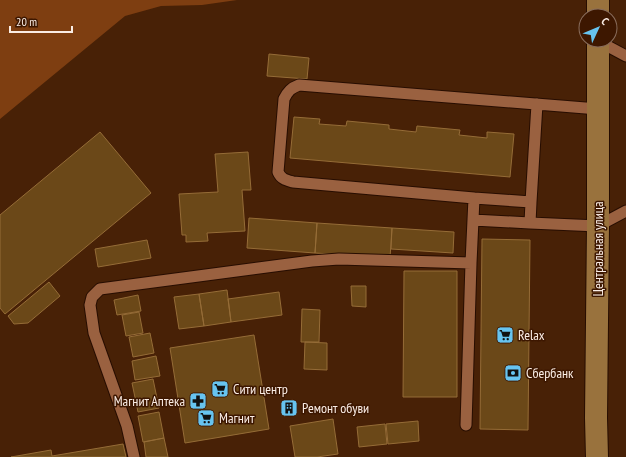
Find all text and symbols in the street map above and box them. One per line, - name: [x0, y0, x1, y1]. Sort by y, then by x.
- scale bar: [10, 8, 72, 34]
- north arrow: [578, 8, 618, 48]
- text: 20 m: [16, 14, 37, 29]
- text: С: [598, 14, 612, 28]
- street label: Центральная улица: [589, 201, 607, 297]
- supermarket icon: Relax: [495, 325, 515, 345]
- place label: Relax: [518, 326, 545, 344]
- bank icon: Сбербанк: [503, 363, 523, 383]
- place label: Сбербанк: [526, 364, 574, 382]
- supermarket icon: Сити центр: [210, 379, 230, 399]
- place label: Сити центр: [233, 380, 288, 398]
- pharmacy icon: Магнит Аптека: [188, 391, 208, 411]
- place label: Магнит Аптека: [114, 392, 185, 410]
- building icon: Ремонт обуви: [279, 398, 299, 418]
- place label: Ремонт обуви: [302, 399, 369, 417]
- supermarket icon: Магнит: [196, 408, 216, 428]
- place label: Магнит: [219, 409, 255, 427]

